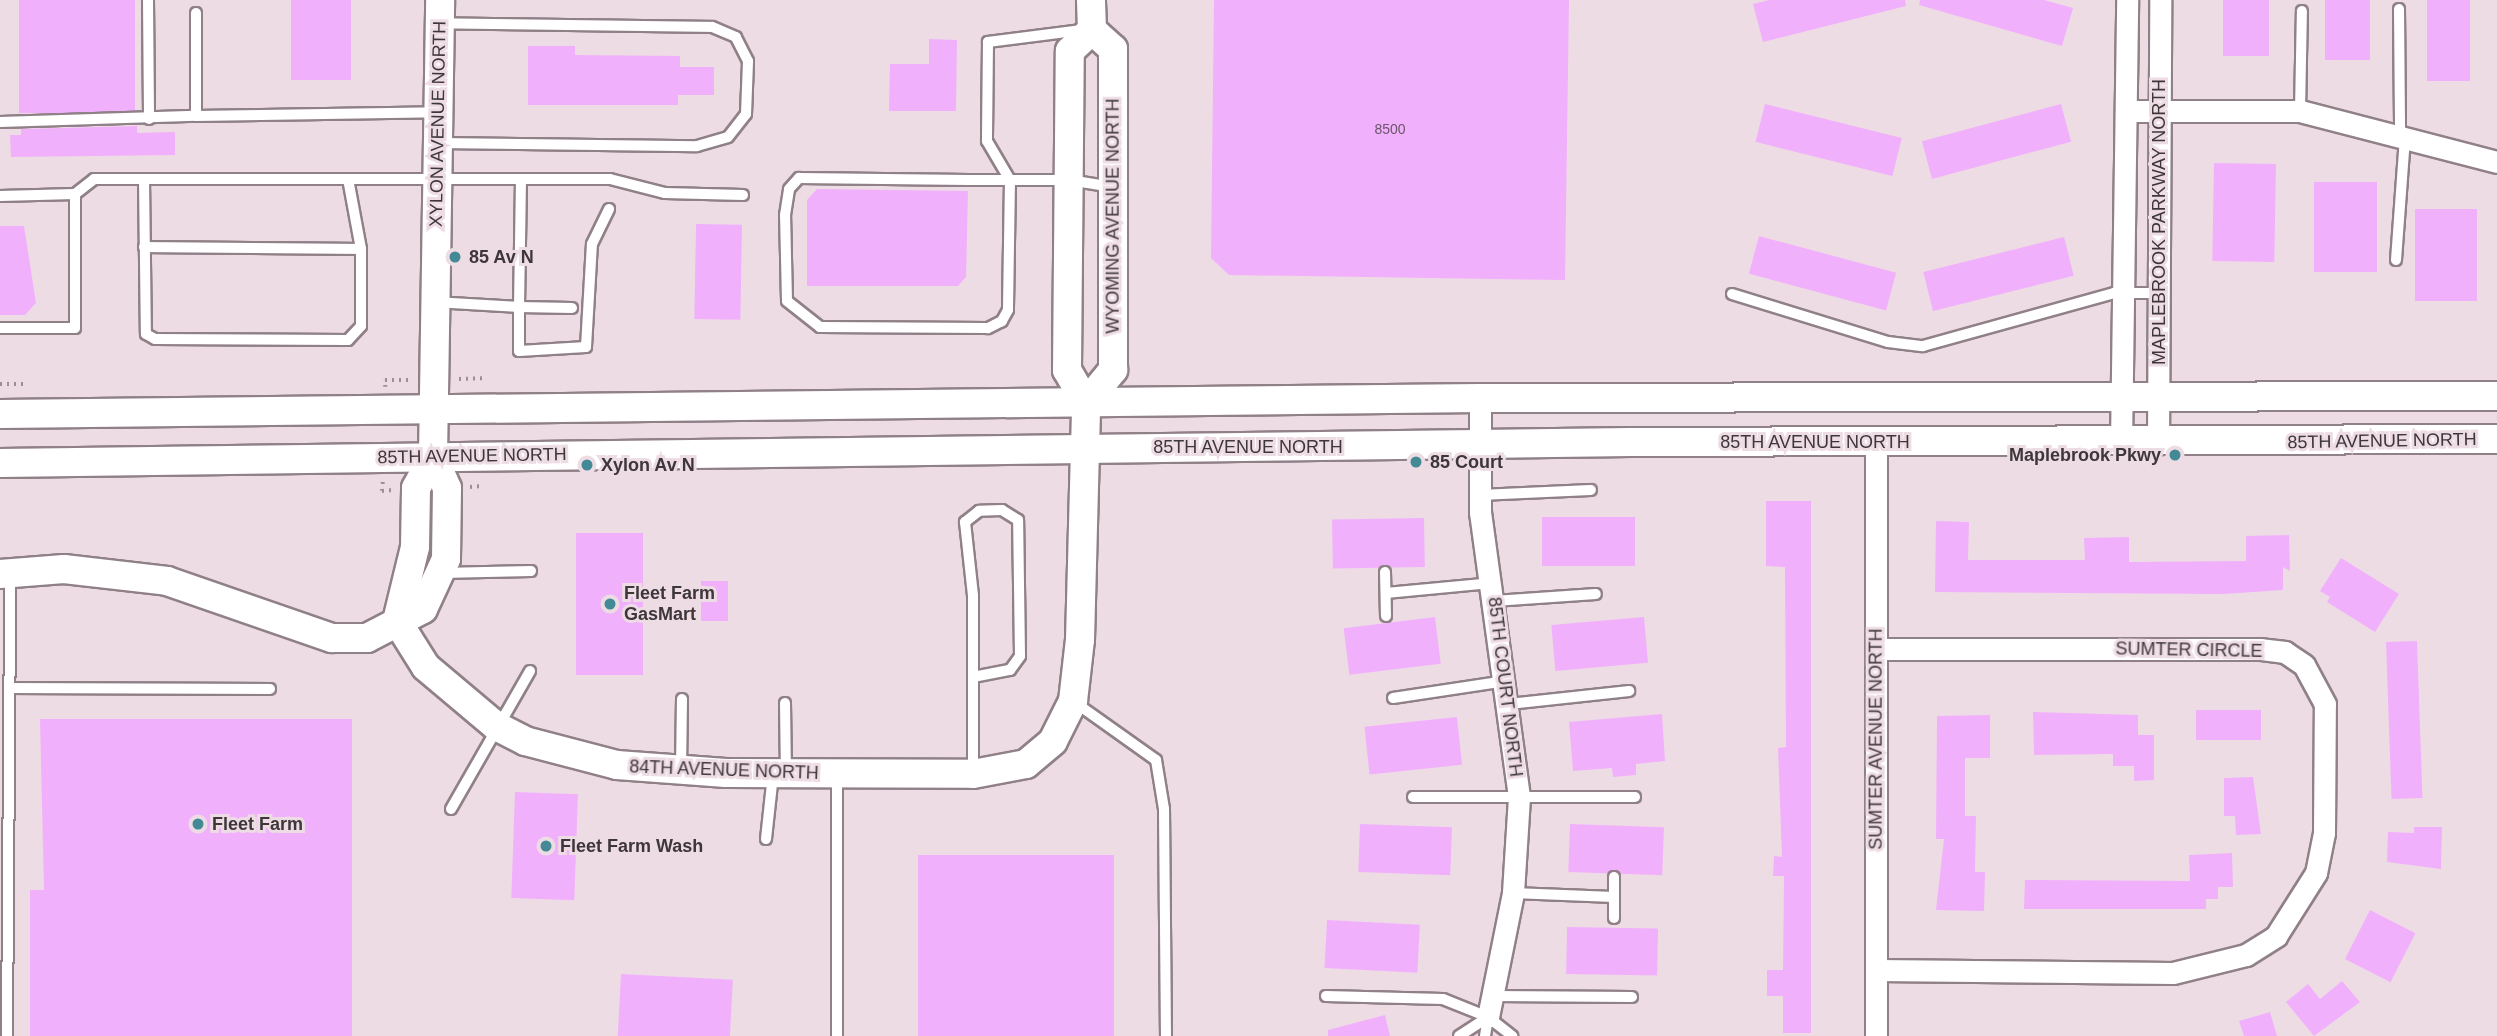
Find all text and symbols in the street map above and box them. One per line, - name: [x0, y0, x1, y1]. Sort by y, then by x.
- street label: XYLON AVENUE NORTH: [425, 20, 451, 228]
- street label: MAPLEBROOK PARKWAY NORTH: [2148, 79, 2170, 365]
- street label: WYOMING AVENUE NORTH: [1102, 98, 1124, 334]
- house number: 8500: [1374, 121, 1406, 137]
- place label: 85 Av N: [469, 246, 534, 268]
- marker: 85 Av N: [447, 249, 463, 265]
- street label: 85TH AVENUE NORTH: [2287, 429, 2477, 453]
- street label: 85TH AVENUE NORTH: [1720, 431, 1910, 453]
- street label: 85TH AVENUE NORTH: [1153, 436, 1343, 458]
- street label: 85TH AVENUE NORTH: [377, 444, 567, 468]
- place label: Maplebrook Pkwy: [2009, 444, 2161, 466]
- marker: Maplebrook Pkwy: [2167, 447, 2183, 463]
- place label: 85 Court: [1430, 451, 1503, 473]
- place label: Xylon Av N: [601, 454, 695, 476]
- marker: 85 Court: [1408, 454, 1424, 470]
- marker: Xylon Av N: [579, 457, 595, 473]
- place label: Fleet Farm GasMart: [624, 583, 715, 626]
- marker: Fleet Farm GasMart: [602, 596, 618, 612]
- street label: 85TH COURT NORTH: [1483, 596, 1527, 778]
- street label: SUMTER AVENUE NORTH: [1865, 628, 1887, 850]
- street label: SUMTER CIRCLE: [2115, 638, 2263, 662]
- street label: 84TH AVENUE NORTH: [628, 756, 820, 784]
- place label: Fleet Farm: [212, 813, 303, 835]
- marker: Fleet Farm: [190, 816, 206, 832]
- place label: Fleet Farm Wash: [560, 835, 703, 857]
- marker: Fleet Farm Wash: [538, 838, 554, 854]

